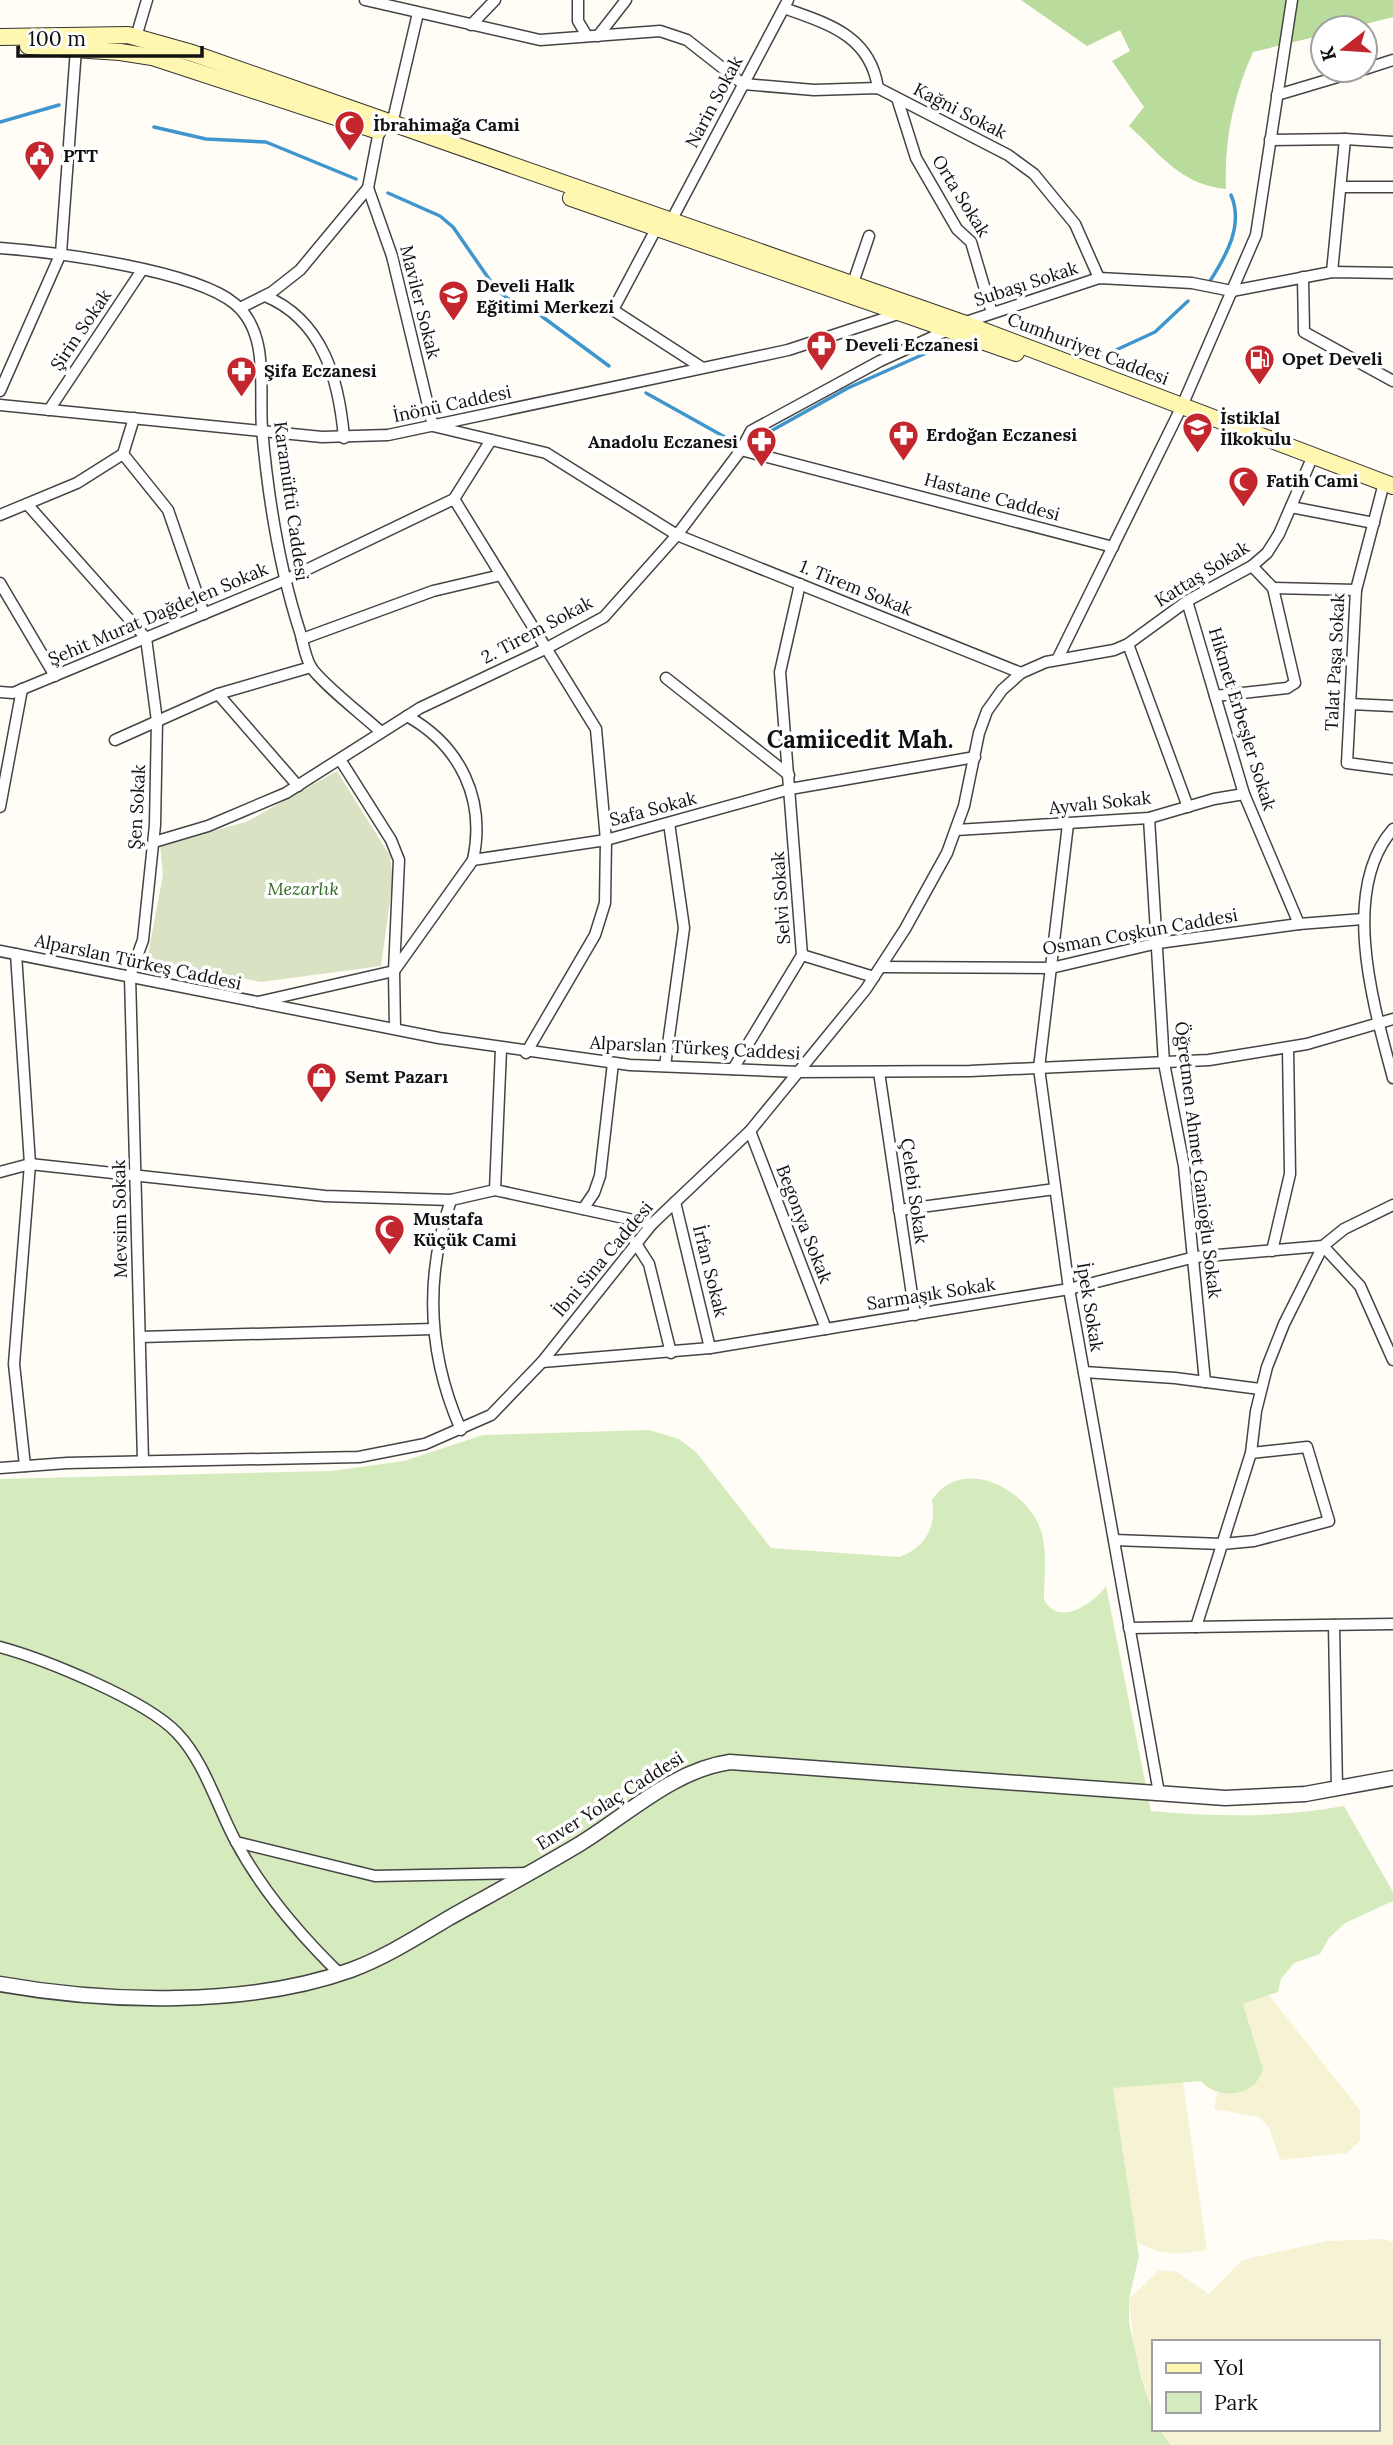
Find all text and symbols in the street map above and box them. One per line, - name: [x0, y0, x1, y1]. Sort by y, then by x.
- scale bar: [18, 14, 201, 58]
- north arrow: [1309, 14, 1379, 84]
- text: 100 m: [28, 25, 86, 52]
- text: K: [1314, 44, 1341, 64]
- street label: Narin Sokak: [680, 52, 748, 152]
- street label: Kağni Sokak: [910, 77, 1011, 144]
- mosque icon: İbrahimağa Cami: [333, 108, 367, 152]
- place label: İbrahimağa Cami: [373, 113, 520, 136]
- public building icon: PTT: [23, 139, 57, 183]
- place label: PTT: [63, 144, 98, 167]
- street label: Orta Sokak: [927, 150, 996, 241]
- street label: Maviler Sokak: [395, 243, 446, 361]
- street label: Subaşı Sokak: [971, 256, 1081, 311]
- place label: Develi Halk Eğitimi Merkezi: [476, 274, 614, 318]
- school or university icon: Develi Halk Eğitimi Merkezi: [436, 279, 470, 323]
- street label: Şirin Sokak: [45, 284, 116, 375]
- street label: Cumhuriyet Caddesi: [1004, 307, 1172, 390]
- pharmacy icon: Develi Eczanesi: [805, 328, 839, 372]
- place label: Develi Eczanesi: [845, 333, 979, 356]
- fuel station icon: Opet Develi: [1242, 342, 1276, 386]
- place label: Opet Develi: [1282, 347, 1383, 370]
- pharmacy icon: Şifa Eczanesi: [224, 354, 258, 398]
- place label: Şifa Eczanesi: [264, 359, 377, 382]
- street label: İnönü Caddesi: [391, 380, 513, 427]
- place label: İstiklal İlkokulu: [1220, 406, 1292, 450]
- school or university icon: İstiklal İlkokulu: [1180, 411, 1214, 455]
- pharmacy icon: Erdoğan Eczanesi: [886, 418, 920, 462]
- street label: Karamüftü Caddesi: [269, 420, 314, 582]
- place label: Erdoğan Eczanesi: [926, 423, 1077, 446]
- pharmacy icon: Anadolu Eczanesi: [744, 425, 778, 469]
- place label: Anadolu Eczanesi: [588, 430, 738, 453]
- mosque icon: Fatih Cami: [1226, 464, 1260, 508]
- street label: Hastane Caddesi: [922, 467, 1063, 526]
- place label: Fatih Cami: [1266, 469, 1359, 492]
- street label: Kattaş Sokak: [1150, 535, 1254, 612]
- street label: 1. Tirem Sokak: [796, 554, 916, 621]
- street label: Şehit Murat Dağdelen Sokak: [45, 557, 271, 670]
- street label: 2. Tirem Sokak: [477, 590, 597, 669]
- street label: Talat Paşa Sokak: [1319, 592, 1350, 731]
- street label: Hikmet Erbeşler Sokak: [1204, 625, 1281, 813]
- district label: Camiicedit Mah.: [767, 724, 953, 755]
- street label: Şen Sokak: [123, 764, 150, 850]
- street label: Safa Sokak: [607, 786, 699, 831]
- street label: Ayvalı Sokak: [1047, 786, 1153, 819]
- street label: Selvi Sokak: [766, 851, 795, 945]
- park label: Mezarlık: [267, 877, 339, 900]
- street label: Osman Coşkun Caddesi: [1041, 903, 1239, 960]
- street label: Alparslan Türkeş Caddesi: [32, 928, 244, 995]
- street label: Öğretmen Ahmet Ganioğlu Sokak: [1170, 1020, 1227, 1300]
- street label: Alparslan Türkeş Caddesi: [588, 1030, 801, 1065]
- shop icon: Semt Pazarı: [305, 1060, 339, 1104]
- place label: Semt Pazarı: [345, 1065, 448, 1088]
- street label: Çelebi Sokak: [896, 1137, 933, 1246]
- street label: Mevsim Sokak: [107, 1159, 132, 1279]
- street label: Begonya Sokak: [771, 1161, 838, 1287]
- street label: İbni Sina Caddesi: [548, 1196, 658, 1321]
- place label: Mustafa Küçük Cami: [413, 1207, 517, 1251]
- mosque icon: Mustafa Küçük Cami: [373, 1212, 407, 1256]
- street label: İrfan Sokak: [688, 1222, 733, 1320]
- street label: İpek Sokak: [1072, 1261, 1109, 1353]
- street label: Sarmaşık Sokak: [865, 1272, 997, 1315]
- street label: Enver Yolaç Caddesi: [532, 1746, 687, 1855]
- legend: [1152, 2340, 1379, 2431]
- text: Yol: [1213, 2354, 1244, 2381]
- text: Park: [1214, 2389, 1258, 2416]

